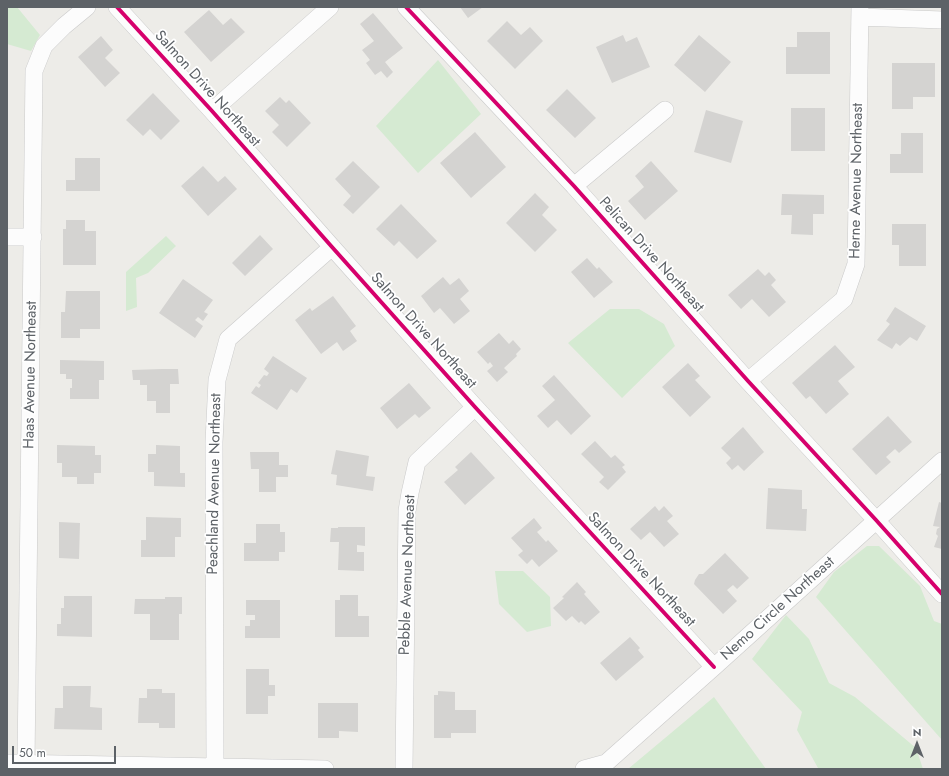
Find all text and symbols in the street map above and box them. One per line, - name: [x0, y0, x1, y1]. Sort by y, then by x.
- street label: Salmon Drive Northeast: [150, 27, 264, 151]
- street label: Herne Avenue Northeast: [847, 103, 867, 259]
- street label: Pelican Drive Northeast: [595, 194, 707, 316]
- street label: Salmon Drive Northeast: [366, 269, 480, 393]
- street label: Haas Avenue Northeast: [21, 301, 41, 449]
- street label: Peachland Avenue Northeast: [204, 393, 226, 575]
- street label: Pebble Avenue Northeast: [396, 494, 420, 656]
- street label: Salmon Drive Northeast: [583, 509, 699, 631]
- street label: Nemo Circle Northeast: [717, 553, 839, 665]
- north arrow: [897, 724, 937, 764]
- text: N: [913, 724, 921, 740]
- scale bar: [14, 738, 118, 764]
- text: 50 m: [19, 744, 46, 762]

